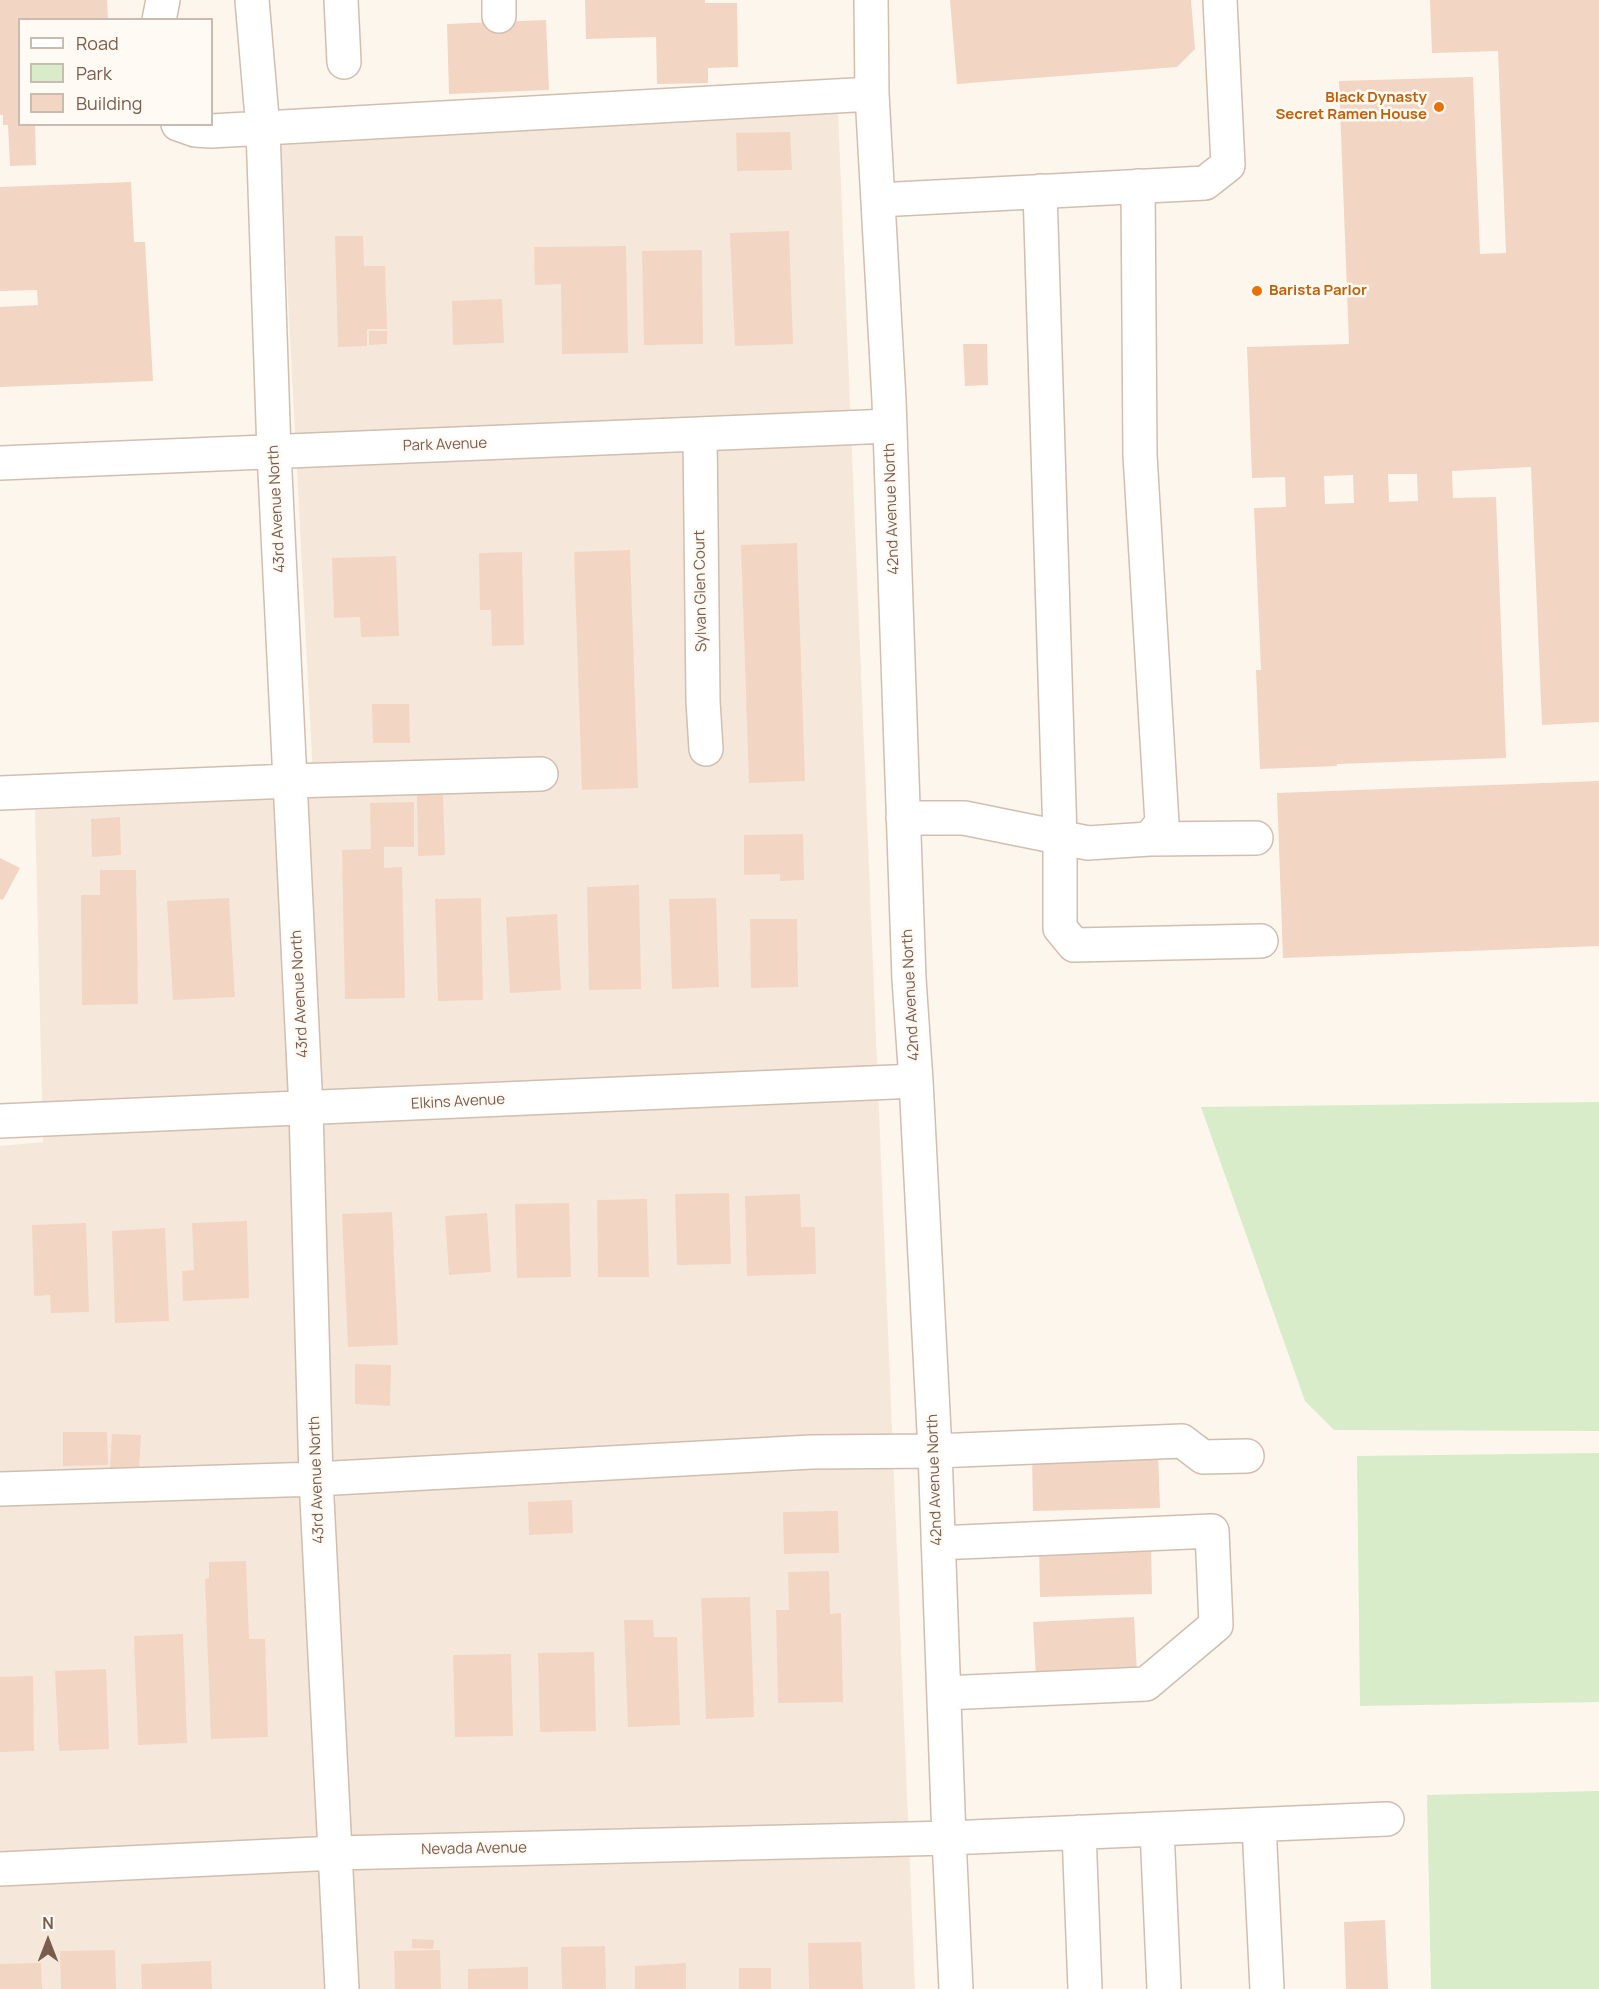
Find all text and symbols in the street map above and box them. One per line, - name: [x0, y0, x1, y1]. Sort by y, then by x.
- legend: [18, 18, 213, 126]
- text: Road: [76, 31, 119, 55]
- text: Park: [76, 61, 112, 85]
- place label: Black Dynasty Secret Ramen House: [1275, 89, 1427, 124]
- text: Building: [76, 91, 142, 115]
- marker: Black Dynasty Secret Ramen House: [1432, 100, 1446, 114]
- place label: Barista Parlor: [1269, 282, 1367, 300]
- marker: Barista Parlor: [1250, 284, 1264, 298]
- street label: Park Avenue: [403, 435, 487, 455]
- street label: 42nd Avenue North: [881, 443, 903, 575]
- street label: 43rd Avenue North: [265, 445, 289, 573]
- street label: Sylvan Glen Court: [691, 530, 711, 652]
- street label: 42nd Avenue North: [899, 929, 923, 1061]
- street label: 43rd Avenue North: [288, 930, 312, 1058]
- street label: Elkins Avenue: [411, 1091, 505, 1113]
- street label: 42nd Avenue North: [924, 1414, 946, 1546]
- street label: 43rd Avenue North: [306, 1416, 328, 1544]
- street label: Nevada Avenue: [421, 1839, 527, 1859]
- north arrow: [18, 1911, 78, 1971]
- text: N: [42, 1912, 54, 1934]

